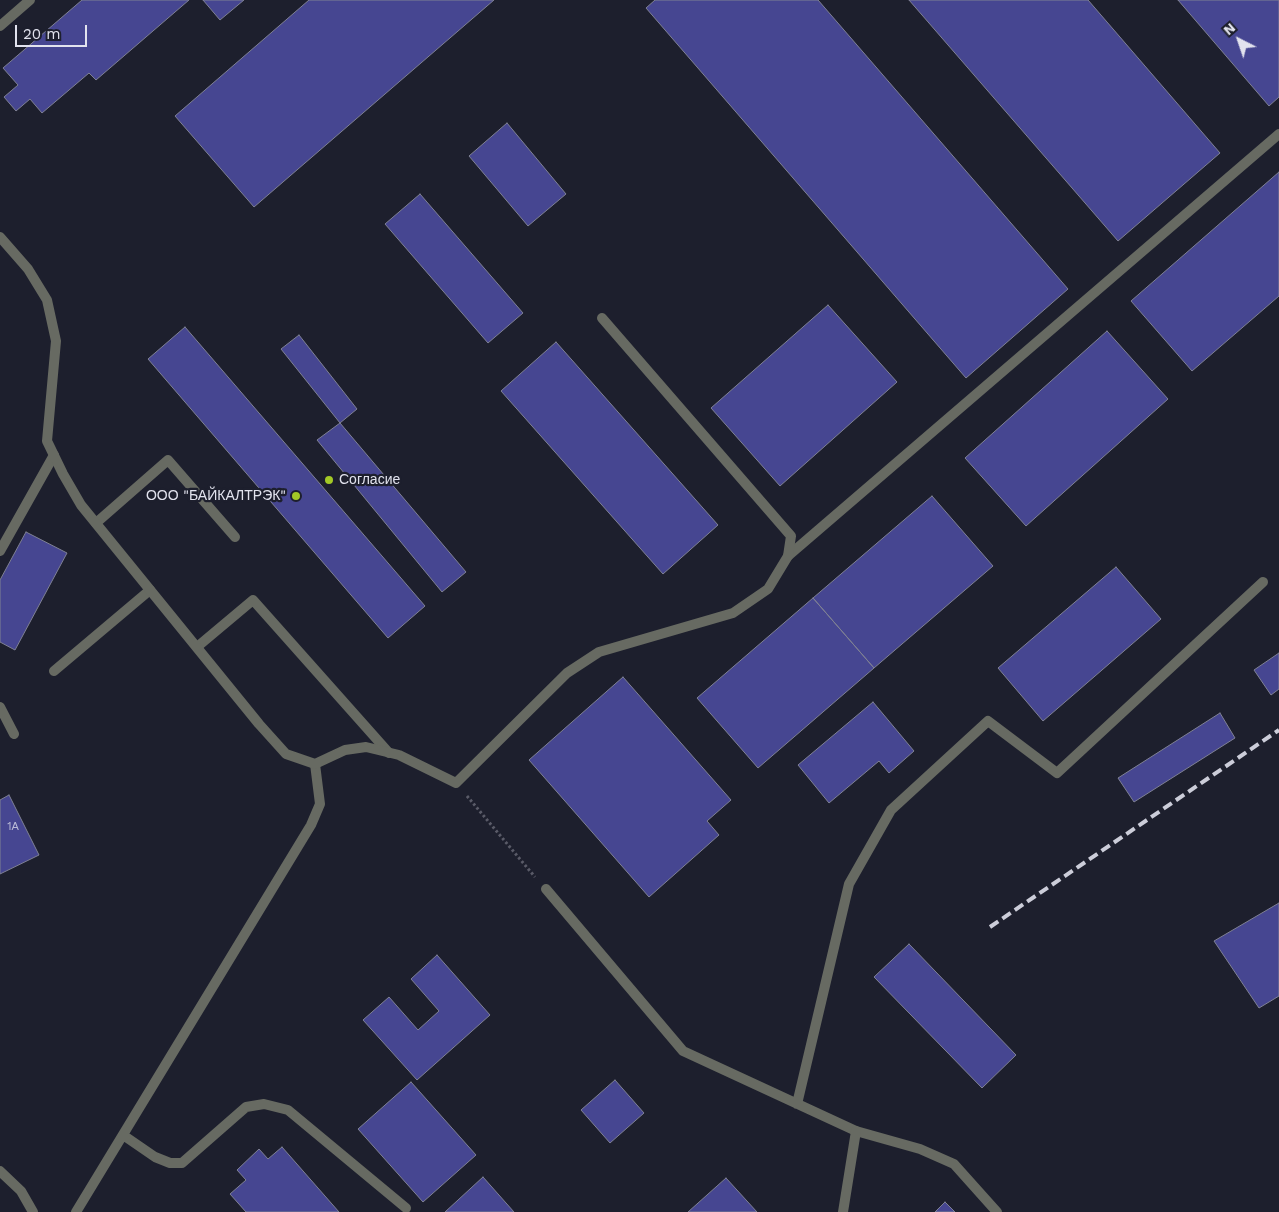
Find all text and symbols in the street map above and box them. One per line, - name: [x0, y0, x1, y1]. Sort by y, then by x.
- scale bar: [18, 15, 90, 47]
- north arrow: [1214, 15, 1264, 65]
- text: N: [1220, 19, 1238, 38]
- text: 20 m: [23, 25, 61, 43]
- place label: Согласие: [339, 472, 400, 488]
- marker: Согласие: [323, 474, 335, 486]
- place label: ООО "БАЙКАЛТРЭК": [146, 488, 286, 504]
- marker: ООО "БАЙКАЛТРЭК": [290, 490, 302, 502]
- house number: 1А: [7, 820, 19, 834]

